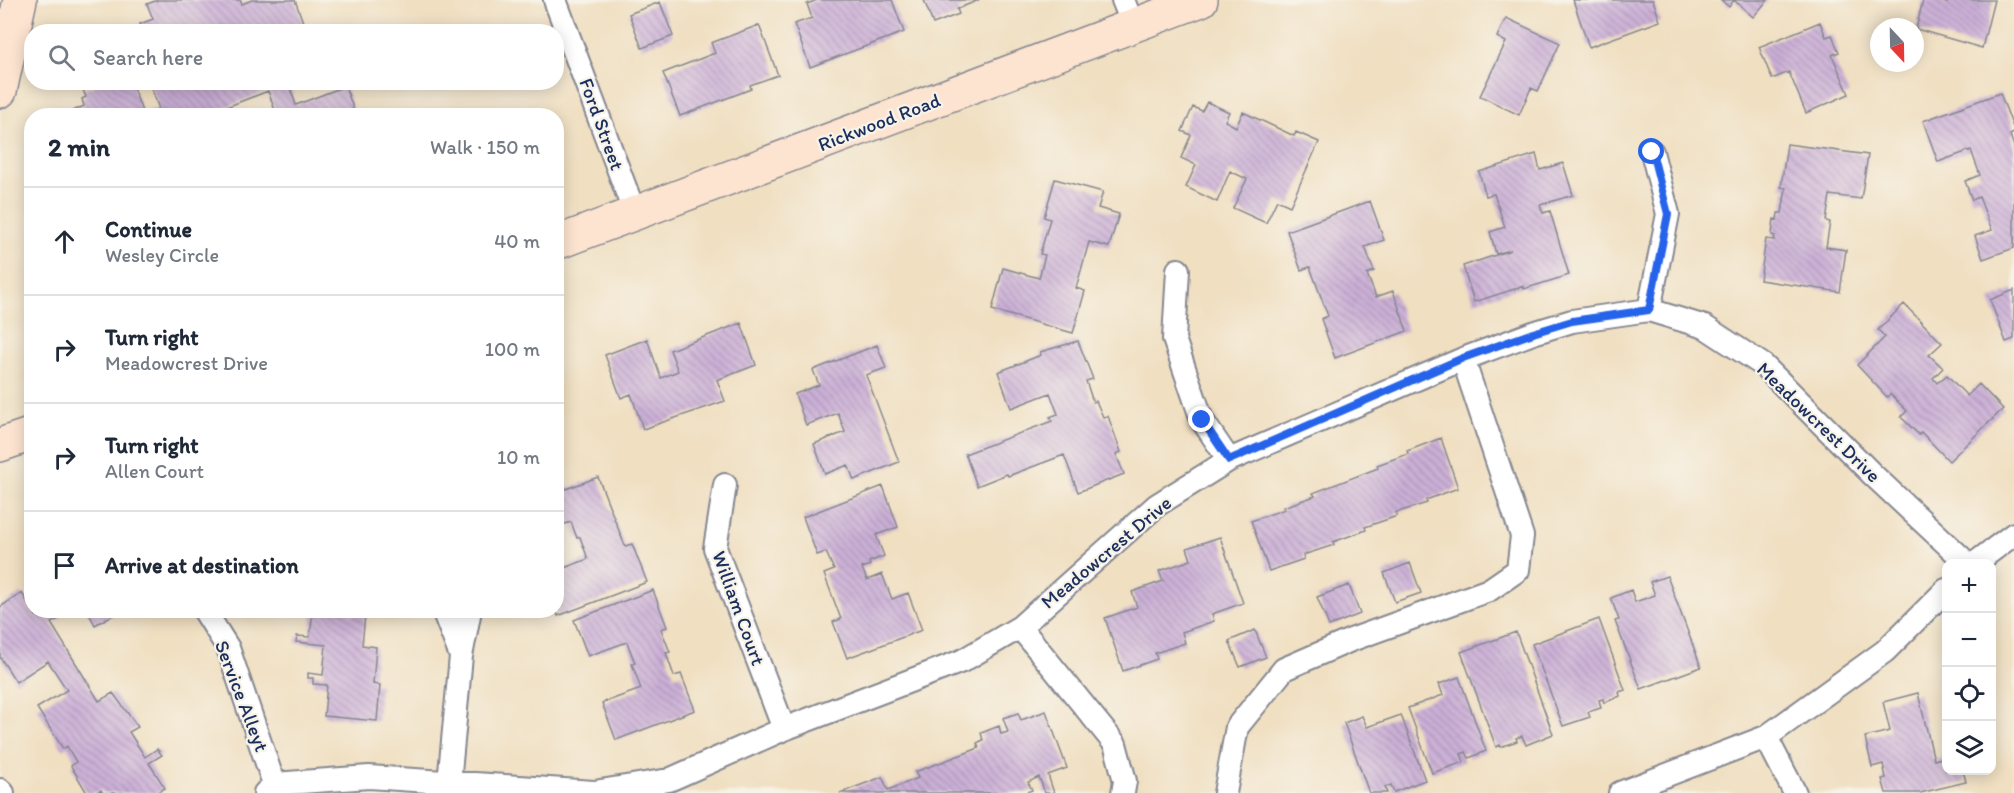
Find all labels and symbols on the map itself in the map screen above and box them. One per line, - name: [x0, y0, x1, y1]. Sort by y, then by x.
- north arrow: [1870, 18, 1924, 72]
- street label: Ford Street: [574, 75, 630, 174]
- street label: Rickwood Road: [814, 88, 944, 156]
- route start: [1638, 138, 1664, 164]
- street label: Meadowcrest Drive: [1752, 357, 1886, 487]
- route end: [1188, 406, 1214, 432]
- street label: Meadowcrest Drive: [1036, 490, 1176, 614]
- street label: William Court: [707, 548, 771, 669]
- street label: Service Alleyt: [210, 637, 274, 755]

